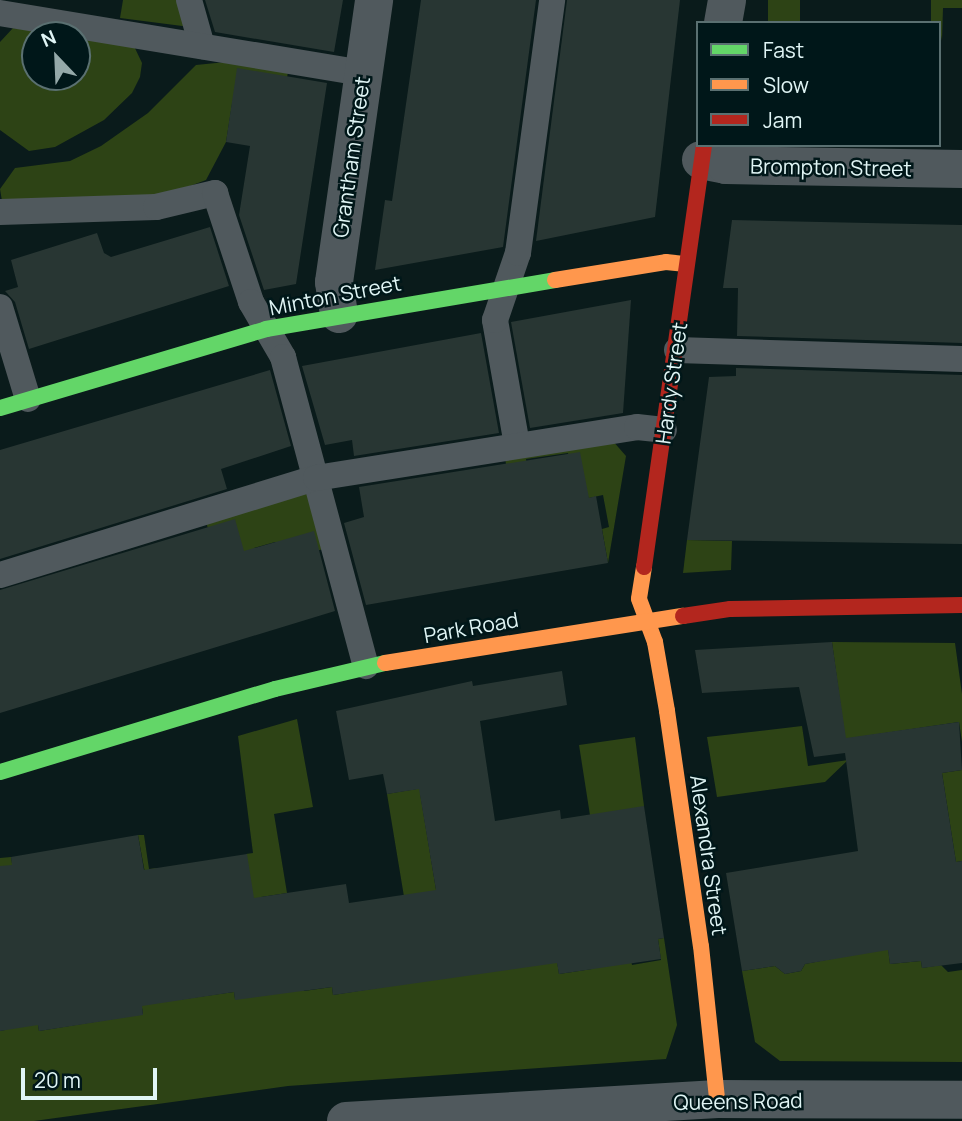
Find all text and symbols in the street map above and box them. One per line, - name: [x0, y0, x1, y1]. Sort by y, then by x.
- north arrow: [21, 21, 91, 91]
- legend: [696, 21, 941, 147]
- text: N: [37, 24, 60, 53]
- text: Fast: [763, 36, 804, 64]
- text: Slow: [763, 71, 809, 99]
- street label: Grantham Street: [327, 75, 375, 239]
- text: Jam: [763, 106, 802, 134]
- street label: Brompton Street: [750, 153, 912, 181]
- street label: Minton Street: [267, 270, 403, 320]
- street label: Hardy Street: [650, 320, 692, 446]
- street label: Park Road: [422, 606, 520, 648]
- street label: Alexandra Street: [685, 773, 733, 937]
- scale bar: [24, 1054, 161, 1098]
- text: 20 m: [34, 1066, 81, 1094]
- street label: Queens Road: [673, 1087, 803, 1115]

